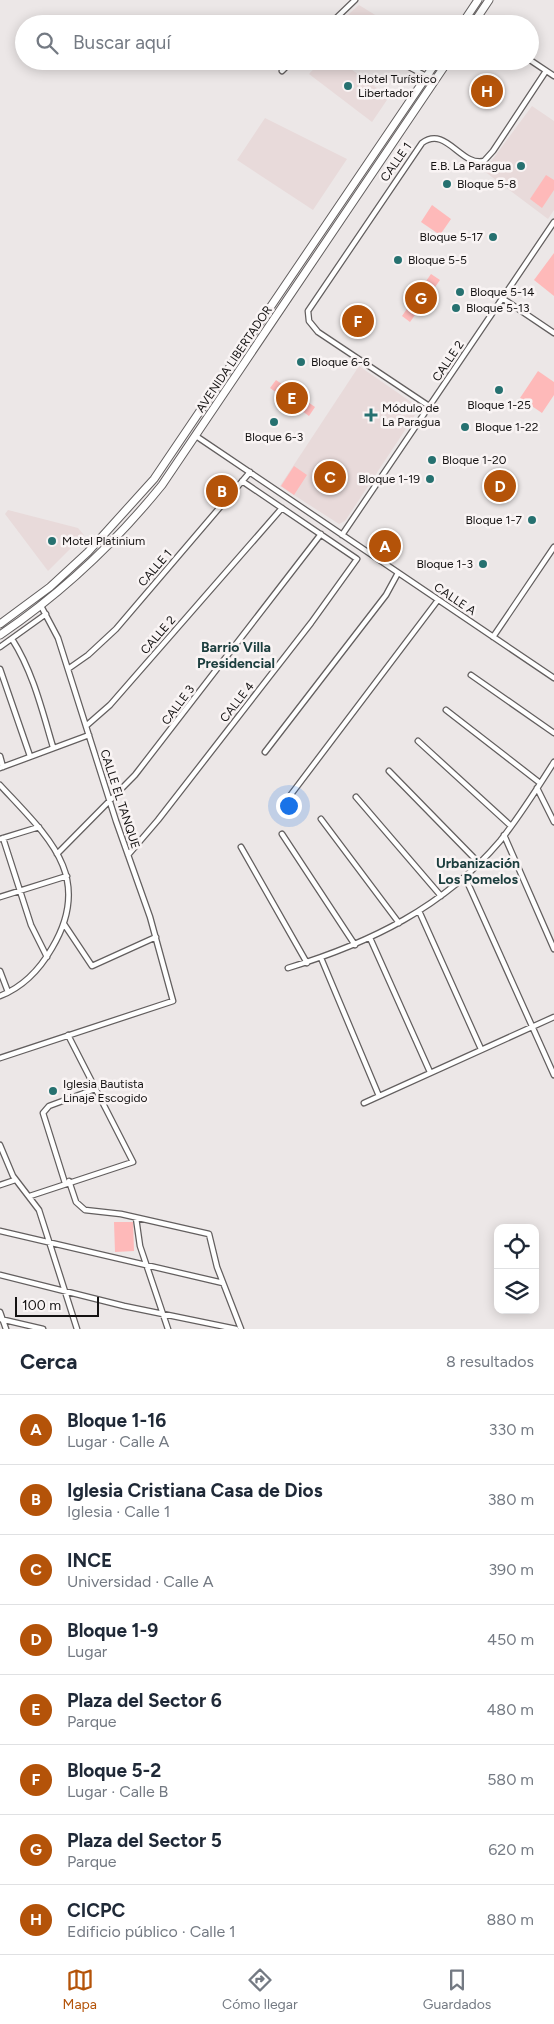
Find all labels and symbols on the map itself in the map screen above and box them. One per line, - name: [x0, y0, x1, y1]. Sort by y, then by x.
- place label: Hotel Turístico Libertador: [358, 72, 437, 100]
- pin: H: [471, 72, 503, 110]
- marker: Hotel Turístico Libertador: [342, 80, 354, 92]
- street label: CALLE 1: [378, 140, 414, 184]
- place label: E.B. La Paragua: [430, 159, 511, 173]
- marker: E.B. La Paragua: [515, 160, 527, 172]
- place label: Bloque 5-8: [457, 177, 516, 191]
- marker: Bloque 5-8: [441, 178, 453, 190]
- place label: Bloque 5-17: [420, 230, 484, 244]
- marker: Bloque 5-17: [487, 231, 499, 243]
- place label: Bloque 5-5: [408, 253, 467, 267]
- marker: Bloque 5-5: [392, 254, 404, 266]
- pin: G: [405, 279, 437, 317]
- place label: Bloque 5-14: [470, 285, 535, 299]
- marker: Bloque 5-14: [454, 286, 466, 298]
- place label: Bloque 5-13: [466, 301, 529, 315]
- pin: F: [342, 302, 374, 340]
- marker: Bloque 5-13: [450, 302, 462, 314]
- street label: AVENIDA LIBERTADOR: [193, 303, 275, 415]
- street label: CALLE 2: [429, 338, 467, 384]
- place label: Bloque 6-6: [311, 355, 370, 369]
- marker: Bloque 6-6: [295, 356, 307, 368]
- pin: E: [276, 379, 308, 417]
- marker: Bloque 1-25: [493, 384, 505, 396]
- place label: Bloque 1-25: [467, 398, 531, 412]
- place label: Módulo de La Paragua: [382, 401, 440, 429]
- marker: Módulo de La Paragua: [364, 408, 378, 422]
- marker: Bloque 6-3: [268, 416, 280, 428]
- place label: Bloque 1-22: [475, 420, 538, 434]
- marker: Bloque 1-22: [459, 421, 471, 433]
- place label: Bloque 6-3: [245, 430, 303, 444]
- place label: Bloque 1-20: [442, 453, 507, 467]
- marker: Bloque 1-20: [426, 454, 438, 466]
- pin: C: [314, 458, 346, 496]
- pin: D: [484, 467, 516, 505]
- pin: B: [206, 472, 238, 510]
- place label: Bloque 1-19: [358, 472, 420, 486]
- marker: Bloque 1-19: [424, 473, 436, 485]
- place label: Bloque 1-7: [466, 513, 523, 527]
- marker: Bloque 1-7: [526, 514, 538, 526]
- pin: A: [369, 527, 401, 565]
- place label: Motel Platinium: [62, 534, 145, 548]
- marker: Motel Platinium: [46, 535, 58, 547]
- street label: CALLE 1: [135, 547, 175, 589]
- place label: Bloque 1-3: [416, 557, 473, 571]
- marker: Bloque 1-3: [477, 558, 489, 570]
- street label: CALLE A: [431, 580, 479, 618]
- street label: CALLE 2: [138, 613, 178, 657]
- district label: Barrio Villa Presidencial: [197, 639, 275, 672]
- street label: CALLE 4: [217, 679, 257, 725]
- street label: CALLE 3: [159, 682, 197, 728]
- street label: CALLE EL TANQUE: [97, 747, 143, 851]
- your location: [276, 793, 302, 819]
- district label: Urbanización Los Pomelos: [436, 855, 520, 888]
- place label: Iglesia Bautista Linaje Escogido: [63, 1077, 148, 1105]
- marker: Iglesia Bautista Linaje Escogido: [47, 1085, 59, 1097]
- scale bar: [15, 1294, 99, 1317]

